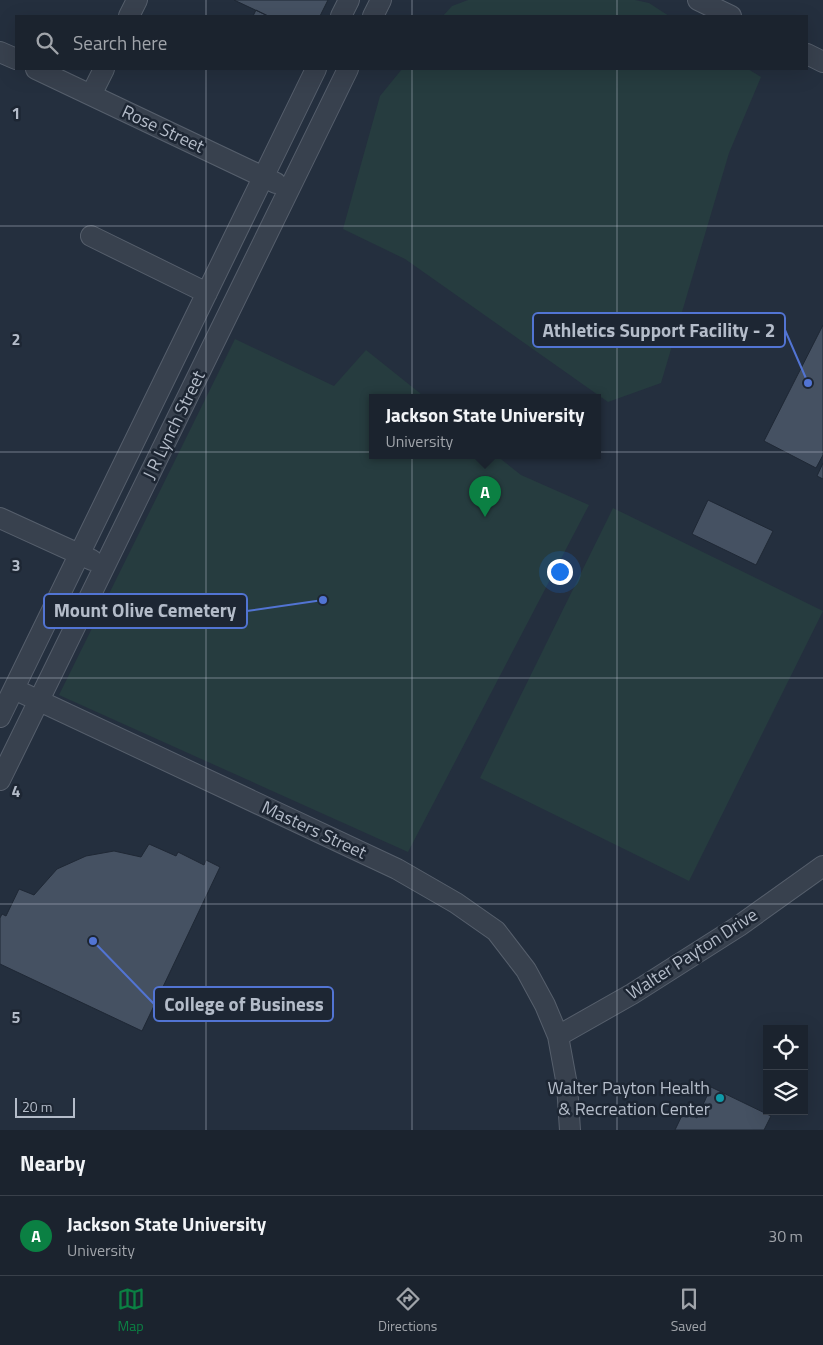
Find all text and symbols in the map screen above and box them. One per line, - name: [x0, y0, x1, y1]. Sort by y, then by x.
- search box: [15, 15, 808, 70]
- text: Search here: [73, 28, 167, 57]
- icon: search: [33, 29, 61, 57]
- street label: Rose Street: [118, 98, 210, 160]
- text: 1: [12, 101, 20, 125]
- callout: Athletics Support Facility - 2: [533, 313, 785, 347]
- text: Athletics Support Facility - 2: [543, 315, 775, 344]
- text: 2: [12, 327, 20, 351]
- street label: J R Lynch Street: [135, 365, 212, 484]
- popup: [369, 394, 601, 459]
- text: Jackson State University: [385, 400, 585, 429]
- text: University: [385, 429, 453, 453]
- pin: A: [469, 476, 501, 517]
- text: 3: [12, 553, 20, 577]
- your location: [547, 559, 573, 585]
- callout: Mount Olive Cemetery: [44, 594, 247, 628]
- text: Mount Olive Cemetery: [54, 595, 237, 624]
- text: 4: [12, 779, 21, 803]
- street label: Masters Street: [257, 793, 372, 866]
- street label: Walter Payton Drive: [621, 901, 763, 1006]
- callout: College of Business: [154, 987, 333, 1021]
- text: College of Business: [164, 989, 324, 1018]
- text: 5: [12, 1005, 21, 1029]
- map controls: [763, 1025, 808, 1115]
- button: locate: [763, 1025, 808, 1070]
- button: layers: [763, 1070, 808, 1115]
- place label: Walter Payton Health & Recreation Center: [548, 1074, 710, 1122]
- marker: Walter Payton Health & Recreation Center: [714, 1092, 726, 1104]
- scale bar: [15, 1095, 75, 1118]
- text: 20 m: [22, 1096, 52, 1117]
- text: Nearby: [20, 1147, 85, 1179]
- text: Jackson State University: [67, 1209, 266, 1238]
- text: A: [31, 1224, 41, 1248]
- text: 30 m: [768, 1224, 803, 1248]
- text: University: [67, 1238, 135, 1262]
- tab: Map: [117, 1285, 145, 1336]
- tab: Directions: [378, 1285, 437, 1336]
- tab: Saved: [671, 1285, 706, 1336]

